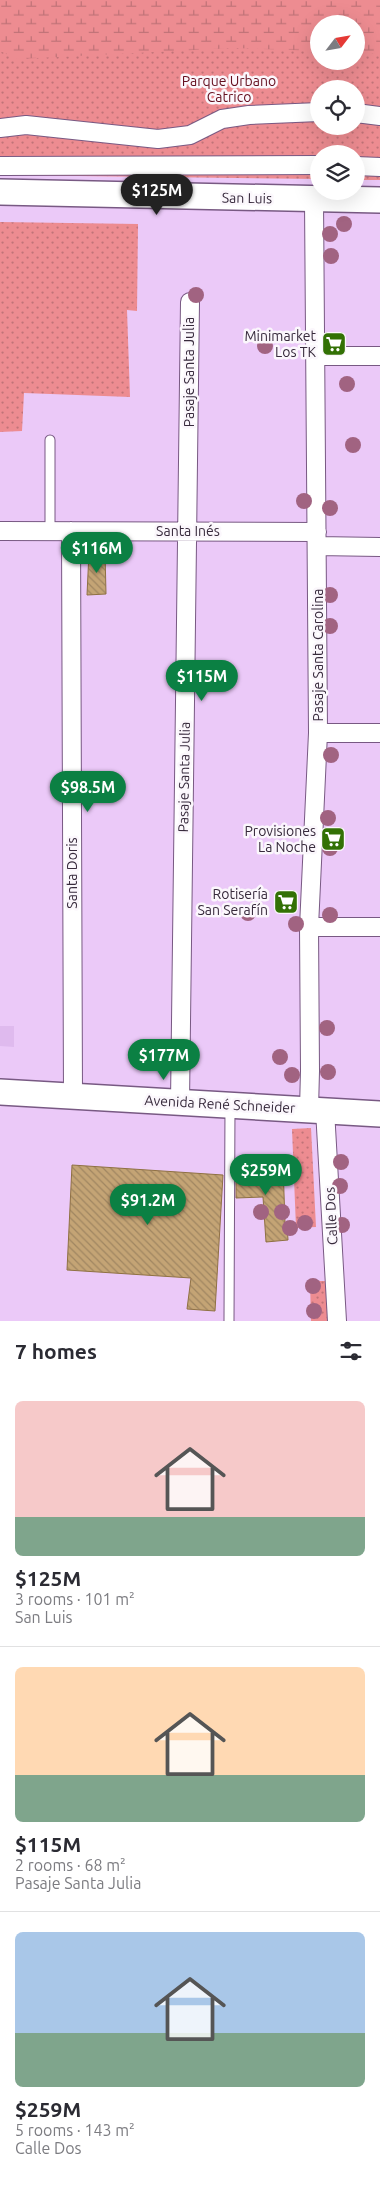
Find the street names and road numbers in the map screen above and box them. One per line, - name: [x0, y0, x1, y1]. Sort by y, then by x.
- street label: San Luis: [222, 190, 272, 206]
- street label: Pasaje Santa Julia: [181, 317, 197, 427]
- street label: Santa Inés: [156, 523, 220, 539]
- street label: Pasaje Santa Carolina: [310, 589, 326, 722]
- street label: Pasaje Santa Julia: [175, 722, 193, 832]
- street label: Santa Doris: [64, 837, 80, 909]
- street label: Avenida René Schneider: [144, 1092, 296, 1116]
- street label: Calle Dos: [321, 1187, 341, 1245]

